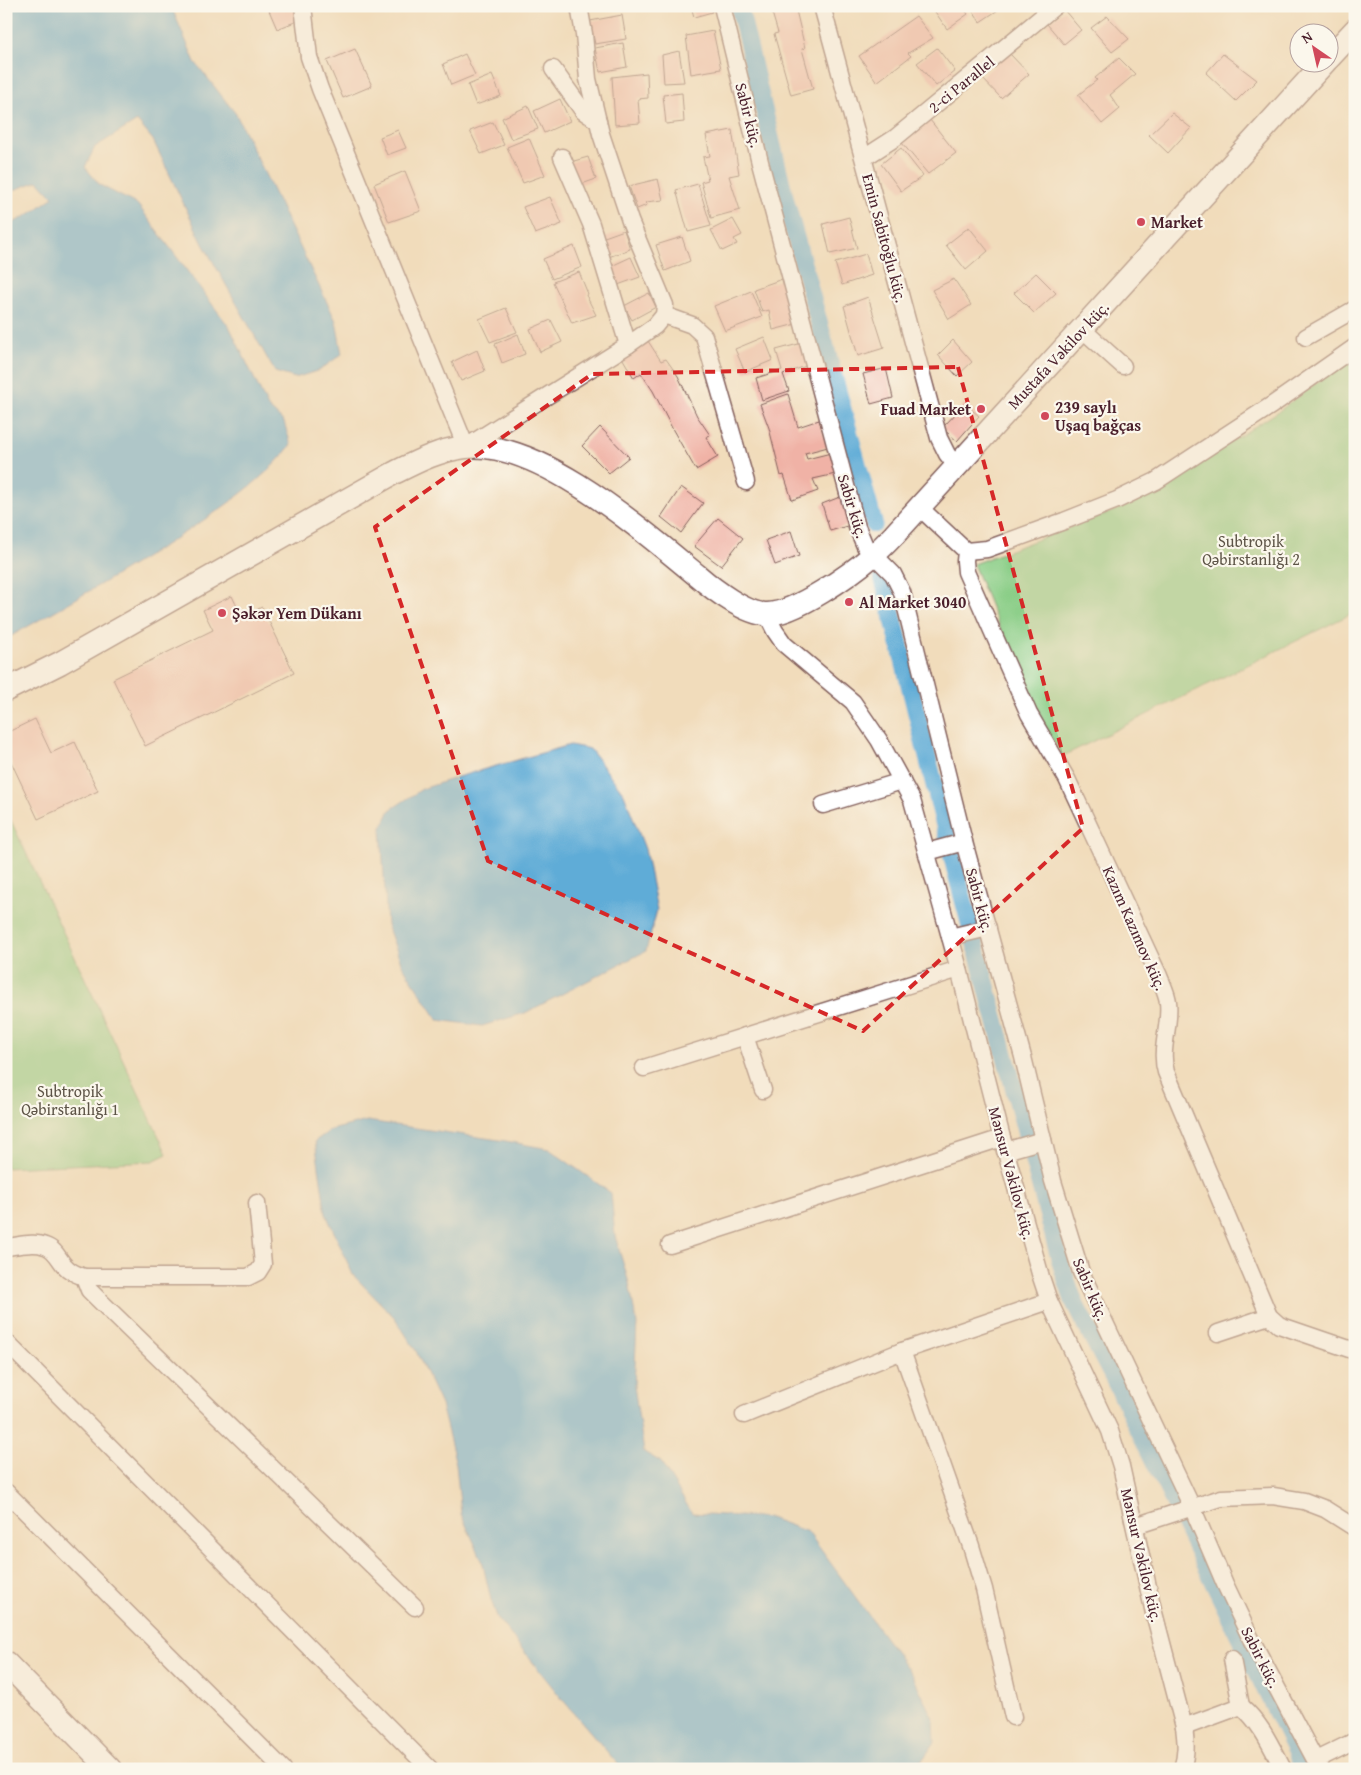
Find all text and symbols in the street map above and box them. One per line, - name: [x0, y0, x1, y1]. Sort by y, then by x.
- north arrow: [1288, 22, 1338, 72]
- text: N: [1297, 26, 1317, 48]
- street label: 2-ci Parallel: [923, 49, 1000, 118]
- street label: Sabir küç.: [729, 80, 769, 150]
- street label: Emin Sabitoğlu küç.: [856, 171, 914, 305]
- place label: Market: [1151, 210, 1203, 234]
- marker: Market: [1135, 216, 1147, 228]
- street label: Mustafa Vəkilov küç.: [1002, 296, 1114, 414]
- place label: 239 saylı Uşaq bağças: [1055, 395, 1141, 437]
- place label: Fuad Market: [881, 397, 971, 421]
- marker: Fuad Market: [975, 403, 987, 415]
- marker: 239 saylı Uşaq bağças: [1039, 410, 1051, 422]
- street label: Sabir küç.: [832, 471, 874, 541]
- park label: Subtropik Qəbirstanlığı 2: [1202, 529, 1300, 571]
- place label: Al Market 3040: [859, 590, 966, 614]
- marker: Al Market 3040: [843, 596, 855, 608]
- place label: Şəkər Yem Dükanı: [232, 601, 362, 625]
- marker: Şəkər Yem Dükanı: [216, 607, 228, 619]
- street label: Kazım Kazımov küç.: [1097, 862, 1173, 994]
- street label: Sabir küç.: [960, 865, 1000, 935]
- park label: Subtropik Qəbirstanlığı 1: [21, 1079, 119, 1121]
- street label: Mənsur Vəkilov küç.: [983, 1104, 1041, 1242]
- street label: Sabir küç.: [1067, 1254, 1115, 1324]
- street label: Mənsur Vəkilov küç.: [1115, 1486, 1169, 1624]
- street label: Sabir küç.: [1235, 1622, 1287, 1692]

